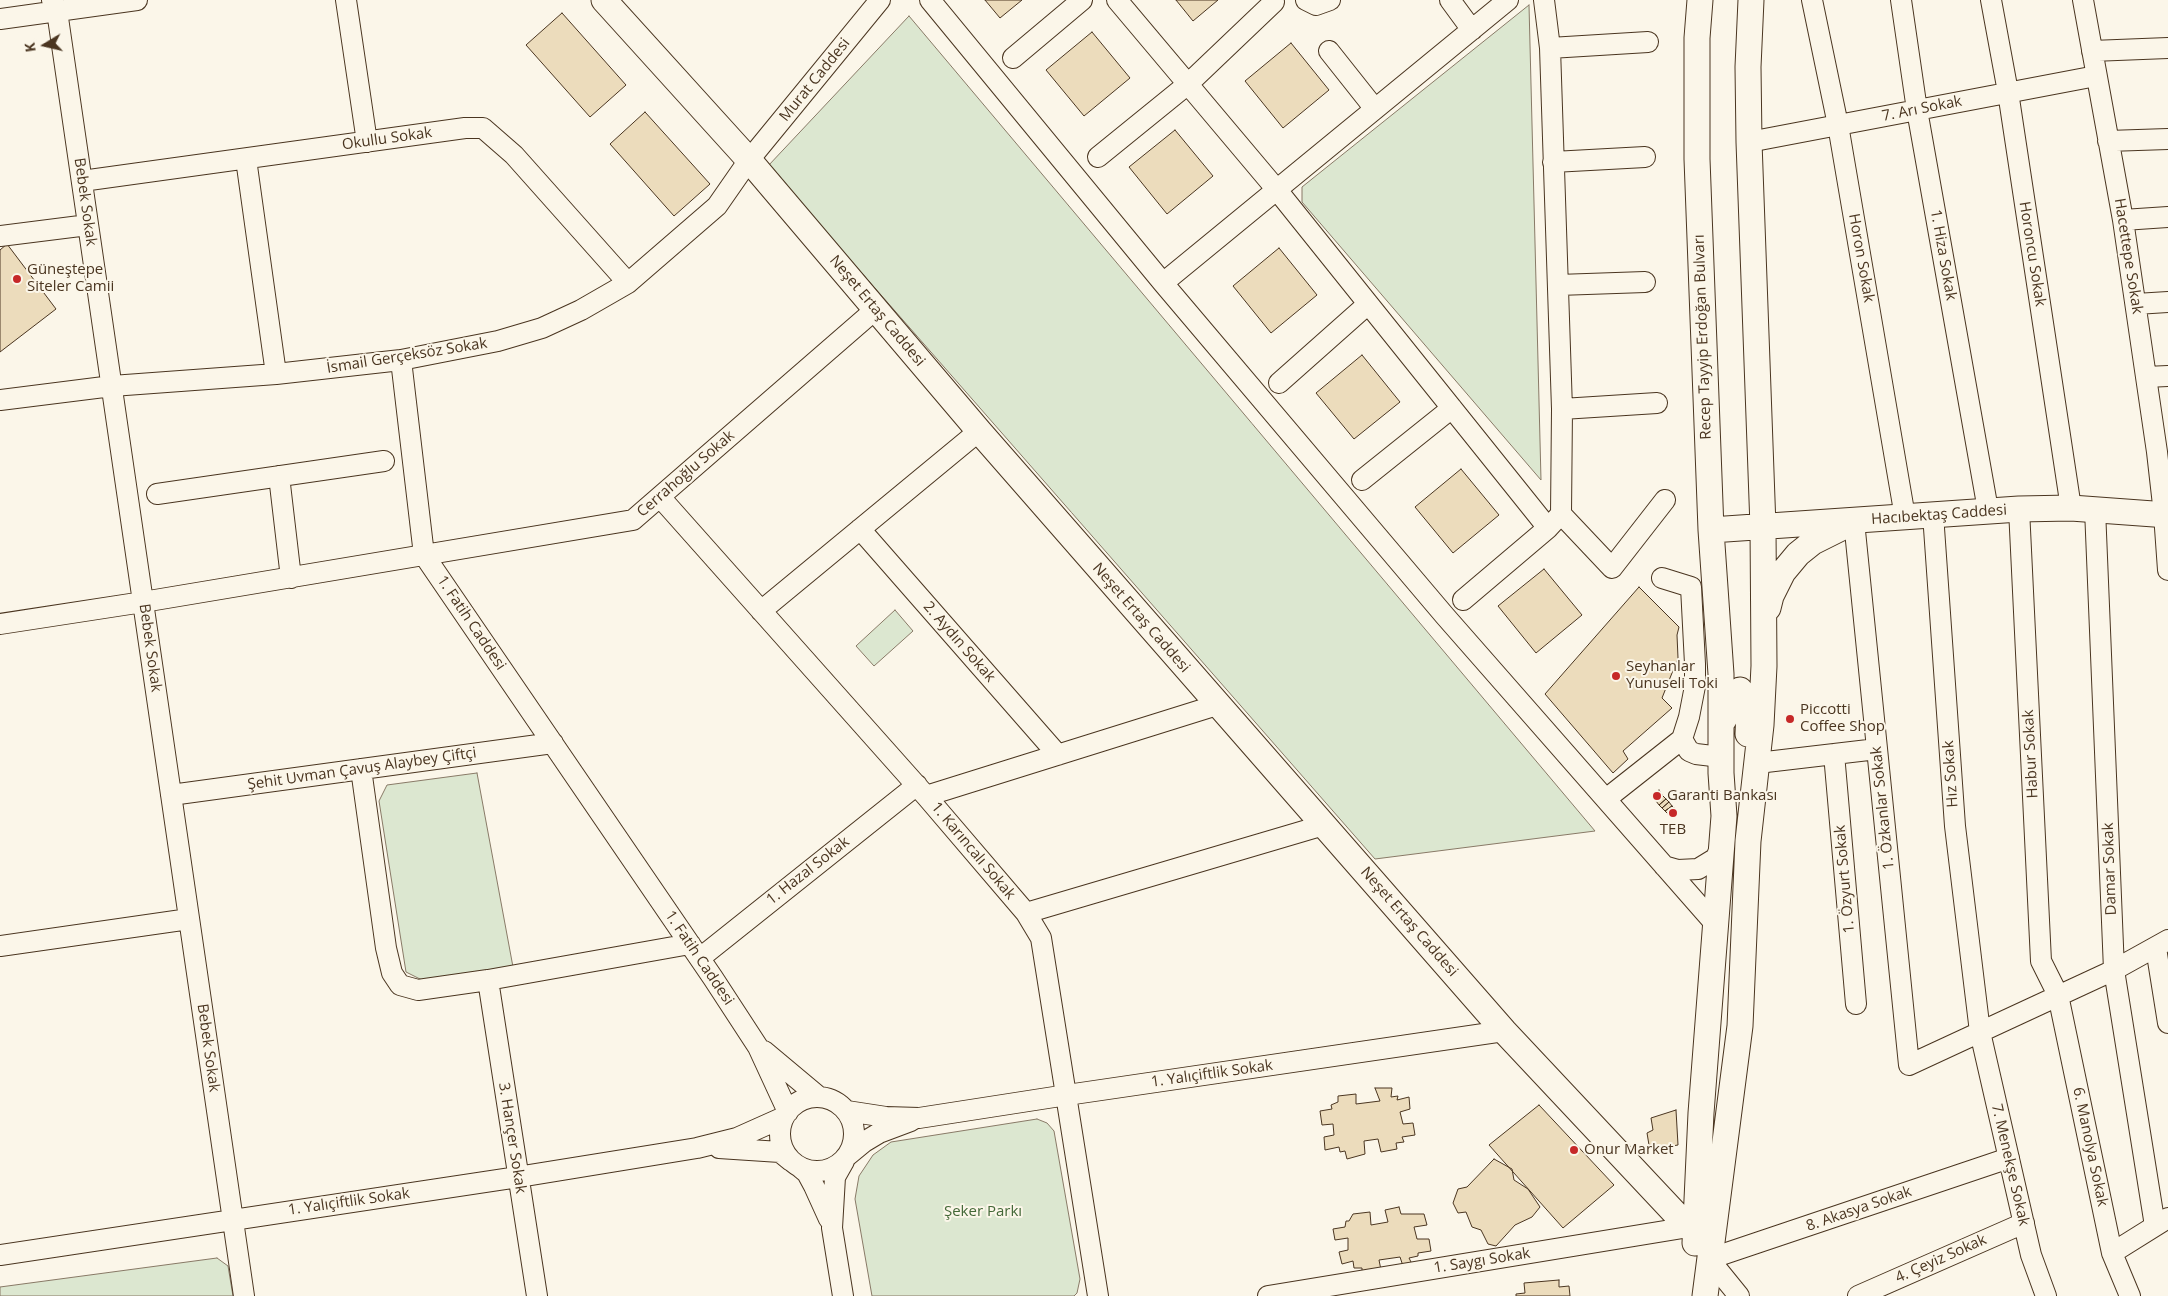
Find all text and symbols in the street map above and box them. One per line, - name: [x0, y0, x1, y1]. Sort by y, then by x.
- north arrow: [20, 20, 70, 70]
- street label: Murat Caddesi: [776, 35, 854, 125]
- text: K: [20, 41, 40, 54]
- street label: 7. Arı Sokak: [1880, 92, 1964, 126]
- street label: Okullu Sokak: [341, 124, 433, 154]
- street label: Bebek Sokak: [70, 157, 100, 247]
- street label: Hacettepe Sokak: [2110, 197, 2146, 315]
- street label: Horoncu Sokak: [2015, 200, 2049, 308]
- street label: 1. Hiza Sokak: [1926, 208, 1960, 302]
- street label: Horon Sokak: [1844, 212, 1878, 304]
- street label: Recep Tayyip Erdoğan Bulvarı: [1690, 234, 1716, 440]
- street label: Neşet Ertaş Caddesi: [825, 252, 929, 370]
- place label: Güneştepe Siteler Camii: [27, 261, 114, 296]
- marker: Güneştepe Siteler Camii: [11, 273, 23, 285]
- street label: İsmail Gerçeksöz Sokak: [325, 334, 489, 378]
- street label: Cerrahoğlu Sokak: [634, 427, 738, 521]
- street label: Hacıbektaş Caddesi: [1871, 501, 2007, 529]
- street label: Neşet Ertaş Caddesi: [1089, 560, 1193, 676]
- street label: 1. Fatih Caddesi: [433, 572, 509, 674]
- street label: 2. Aydın Sokak: [919, 598, 999, 686]
- street label: Bebek Sokak: [135, 603, 165, 693]
- place label: Seyhanlar Yunuseli Toki: [1626, 658, 1718, 693]
- marker: Seyhanlar Yunuseli Toki: [1610, 670, 1622, 682]
- place label: Piccotti Coffee Shop: [1800, 701, 1885, 736]
- street label: Habur Sokak: [2020, 709, 2042, 799]
- marker: Piccotti Coffee Shop: [1784, 713, 1796, 725]
- street label: Hız Sokak: [1940, 740, 1962, 808]
- street label: Şehit Uvman Çavuş Alaybey Çiftçi: [246, 744, 478, 794]
- street label: 1. Özkanlar Sokak: [1868, 745, 1898, 871]
- place label: Garanti Bankası: [1667, 787, 1777, 805]
- marker: Garanti Bankası: [1651, 790, 1663, 802]
- street label: 1. Karıncalı Sokak: [927, 799, 1019, 903]
- marker: TEB: [1667, 807, 1679, 819]
- place label: TEB: [1660, 821, 1686, 839]
- street label: Damar Sokak: [2099, 822, 2121, 916]
- street label: 1. Özyurt Sokak: [1831, 824, 1859, 934]
- street label: 1. Hazal Sokak: [763, 833, 853, 909]
- street label: Neşet Ertaş Caddesi: [1357, 864, 1461, 980]
- street label: 1. Fatih Caddesi: [661, 907, 737, 1009]
- street label: Bebek Sokak: [193, 1003, 223, 1093]
- street label: 1. Yalıçiftlik Sokak: [1150, 1057, 1274, 1091]
- street label: 3. Hançer Sokak: [494, 1081, 530, 1195]
- street label: 6. Manolya Sokak: [2069, 1086, 2111, 1208]
- street label: 7. Menekşe Sokak: [1987, 1102, 2033, 1228]
- place label: Onur Market: [1584, 1141, 1674, 1159]
- marker: Onur Market: [1568, 1144, 1580, 1156]
- street label: 8. Akasya Sokak: [1804, 1183, 1914, 1235]
- street label: 1. Yalıçiftlik Sokak: [287, 1185, 411, 1219]
- park label: Şeker Parkı: [944, 1203, 1022, 1221]
- street label: 4. Çeyiz Sokak: [1893, 1231, 1989, 1287]
- street label: 1. Saygı Sokak: [1432, 1244, 1532, 1278]

